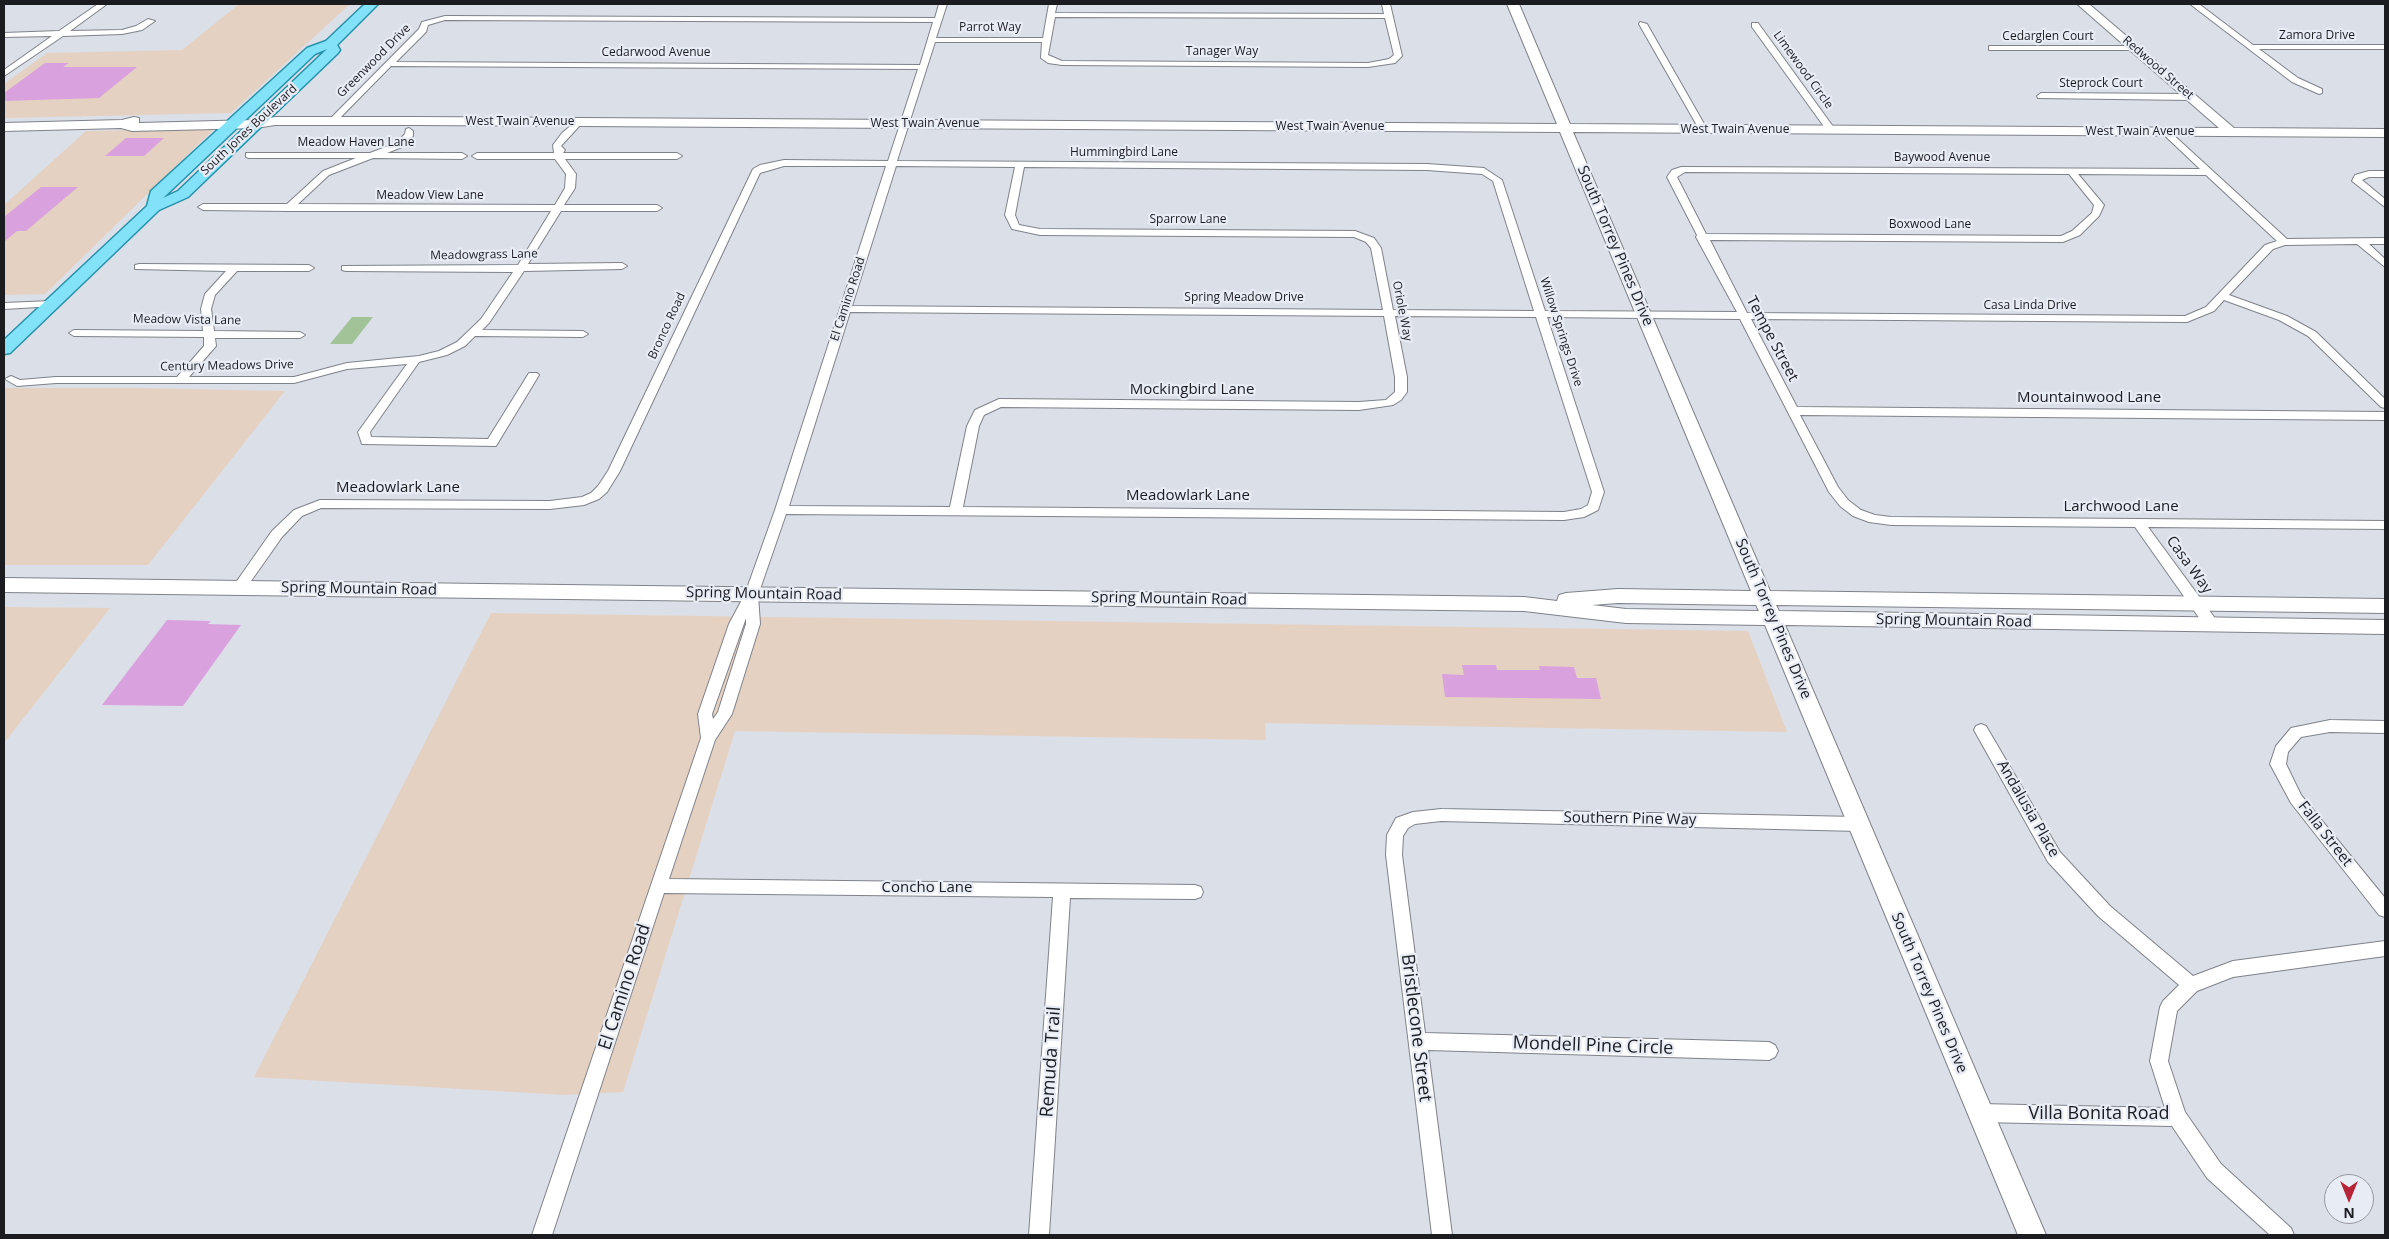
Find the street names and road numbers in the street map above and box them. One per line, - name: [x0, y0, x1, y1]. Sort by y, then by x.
- street label: Greenwood Drive: [334, 21, 414, 101]
- street label: Parrot Way: [959, 21, 1021, 35]
- street label: Limewood Circle: [1770, 28, 1836, 112]
- street label: Zamora Drive: [2279, 29, 2355, 43]
- street label: Cedarglen Court: [2002, 30, 2094, 44]
- street label: Redwood Street: [2120, 33, 2196, 103]
- street label: Tanager Way: [1186, 45, 1258, 59]
- street label: Cedarwood Avenue: [601, 46, 711, 60]
- street label: Steprock Court: [2059, 77, 2143, 91]
- street label: South Jones Boulevard: [198, 82, 300, 178]
- street label: West Twain Avenue: [466, 115, 574, 129]
- street label: West Twain Avenue: [871, 117, 979, 131]
- street label: West Twain Avenue: [1276, 120, 1384, 134]
- street label: West Twain Avenue: [1681, 123, 1789, 137]
- street label: West Twain Avenue: [2086, 125, 2194, 139]
- street label: Meadow Haven Lane: [298, 136, 414, 150]
- street label: Hummingbird Lane: [1070, 146, 1178, 160]
- street label: Baywood Avenue: [1894, 151, 1990, 165]
- street label: South Torrey Pines Drive: [1573, 163, 1657, 329]
- street label: Meadow View Lane: [376, 189, 484, 203]
- street label: Sparrow Lane: [1149, 213, 1227, 227]
- street label: Boxwood Lane: [1889, 218, 1971, 232]
- street label: Meadowgrass Lane: [430, 247, 538, 263]
- street label: El Camino Road: [828, 255, 868, 343]
- street label: Willow Springs Drive: [1537, 276, 1585, 388]
- street label: Oriole Way: [1389, 280, 1415, 342]
- street label: Bronco Road: [645, 290, 689, 362]
- street label: Spring Meadow Drive: [1184, 291, 1304, 305]
- street label: Tempe Street: [1742, 293, 1802, 385]
- street label: Casa Linda Drive: [1984, 299, 2076, 313]
- street label: Meadow Vista Lane: [133, 312, 241, 328]
- street label: Century Meadows Drive: [160, 358, 294, 374]
- street label: Mockingbird Lane: [1130, 381, 1254, 399]
- street label: Mountainwood Lane: [2017, 389, 2161, 407]
- street label: Meadowlark Lane: [336, 479, 460, 497]
- street label: Meadowlark Lane: [1126, 487, 1250, 505]
- street label: Larchwood Lane: [2063, 498, 2179, 516]
- street label: Casa Way: [2162, 533, 2216, 597]
- street label: South Torrey Pines Drive: [1731, 536, 1815, 702]
- street label: Spring Mountain Road: [281, 579, 437, 599]
- street label: Spring Mountain Road: [686, 584, 842, 604]
- street label: Spring Mountain Road: [1091, 589, 1247, 609]
- street label: Spring Mountain Road: [1876, 611, 2032, 631]
- street label: Andalusia Place: [1993, 757, 2063, 861]
- street label: Falla Street: [2294, 798, 2356, 870]
- street label: Southern Pine Way: [1564, 809, 1696, 829]
- street label: Concho Lane: [882, 879, 972, 897]
- street label: South Torrey Pines Drive: [1887, 910, 1971, 1076]
- street label: El Camino Road: [594, 921, 656, 1053]
- street label: Bristlecone Street: [1396, 953, 1436, 1103]
- street label: Remuda Trail: [1036, 1006, 1066, 1118]
- street label: Mondell Pine Circle: [1512, 1032, 1674, 1060]
- street label: Villa Bonita Road: [2028, 1103, 2170, 1125]

